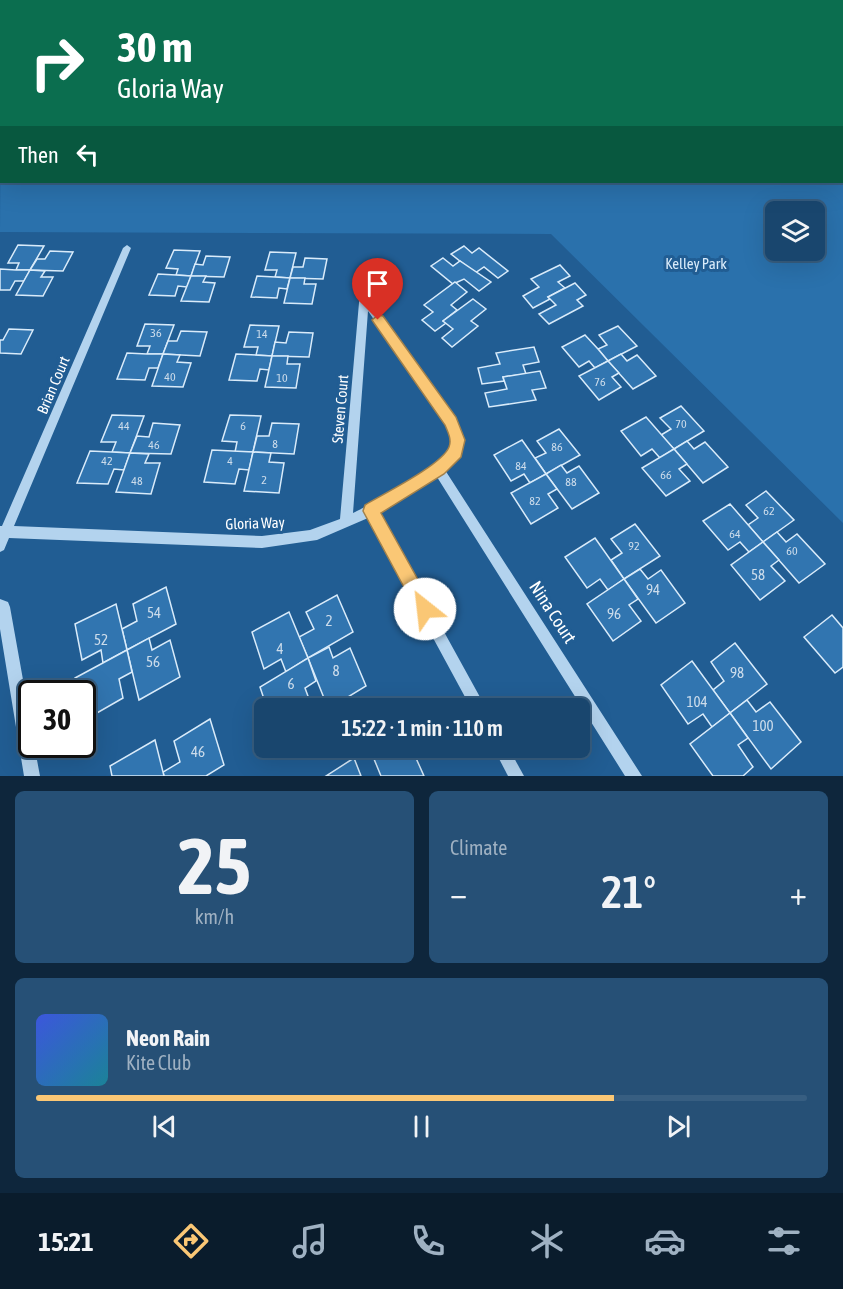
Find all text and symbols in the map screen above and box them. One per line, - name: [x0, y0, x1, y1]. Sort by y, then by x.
- text: 30 m: [117, 23, 192, 71]
- icon: right: [18, 24, 96, 102]
- text: Gloria Way: [117, 73, 224, 104]
- icon: left: [71, 138, 104, 171]
- text: Then: [18, 142, 59, 168]
- map controls: [765, 201, 825, 261]
- button: layers: [765, 201, 825, 261]
- park label: Kelley Park: [665, 255, 727, 272]
- pin: [352, 258, 403, 320]
- icon: arrive: [361, 267, 394, 300]
- house number: 36: [150, 326, 162, 340]
- house number: 14: [256, 327, 268, 341]
- street label: Brian Court: [33, 354, 73, 416]
- house number: 40: [164, 370, 176, 384]
- house number: 10: [276, 371, 288, 385]
- street label: Steven Court: [329, 374, 351, 444]
- house number: 76: [594, 375, 606, 389]
- house number: 70: [675, 417, 687, 431]
- house number: 44: [118, 419, 130, 433]
- house number: 6: [240, 419, 246, 433]
- house number: 8: [272, 437, 278, 451]
- house number: 46: [148, 438, 160, 452]
- house number: 86: [551, 440, 563, 454]
- house number: 42: [101, 454, 113, 468]
- house number: 4: [227, 454, 233, 468]
- house number: 84: [515, 459, 527, 473]
- house number: 66: [660, 468, 672, 482]
- house number: 2: [261, 473, 267, 487]
- house number: 48: [131, 474, 143, 488]
- house number: 88: [565, 475, 577, 489]
- house number: 82: [529, 494, 541, 508]
- house number: 62: [763, 504, 775, 518]
- street label: Gloria Way: [225, 513, 285, 533]
- house number: 64: [729, 527, 741, 541]
- house number: 92: [628, 539, 640, 553]
- house number: 60: [786, 544, 798, 558]
- house number: 58: [751, 566, 765, 583]
- position arrow: [393, 577, 457, 641]
- street label: Nina Court: [525, 577, 581, 647]
- house number: 94: [646, 581, 660, 598]
- house number: 54: [147, 604, 161, 621]
- house number: 96: [607, 605, 621, 622]
- house number: 2: [325, 612, 333, 629]
- house number: 52: [94, 631, 108, 648]
- house number: 4: [276, 640, 284, 657]
- house number: 56: [146, 653, 160, 670]
- house number: 8: [332, 662, 340, 679]
- house number: 98: [730, 664, 744, 681]
- house number: 6: [287, 675, 295, 692]
- speed limit sign: 30: [18, 680, 96, 758]
- house number: 104: [686, 693, 708, 710]
- text: 15:22 · 1 min · 110 m: [341, 715, 503, 741]
- house number: 100: [752, 717, 774, 734]
- house number: 46: [191, 743, 205, 760]
- text: 25: [178, 821, 251, 911]
- text: Climate: [450, 836, 507, 859]
- text: 21°: [601, 866, 656, 918]
- text: −: [450, 874, 467, 912]
- text: +: [790, 874, 807, 912]
- text: km/h: [195, 905, 234, 928]
- text: Neon Rain: [126, 1025, 210, 1051]
- text: Kite Club: [126, 1051, 191, 1074]
- icon: previous: [148, 1110, 181, 1143]
- icon: pause: [405, 1110, 438, 1143]
- icon: next: [662, 1110, 695, 1143]
- icon: directions: [170, 1220, 212, 1262]
- icon: music: [289, 1220, 331, 1262]
- icon: phone: [407, 1220, 449, 1262]
- icon: climate: [526, 1220, 568, 1262]
- icon: car: [644, 1220, 686, 1262]
- icon: filters: [763, 1220, 805, 1262]
- text: 15:21: [38, 1226, 94, 1257]

